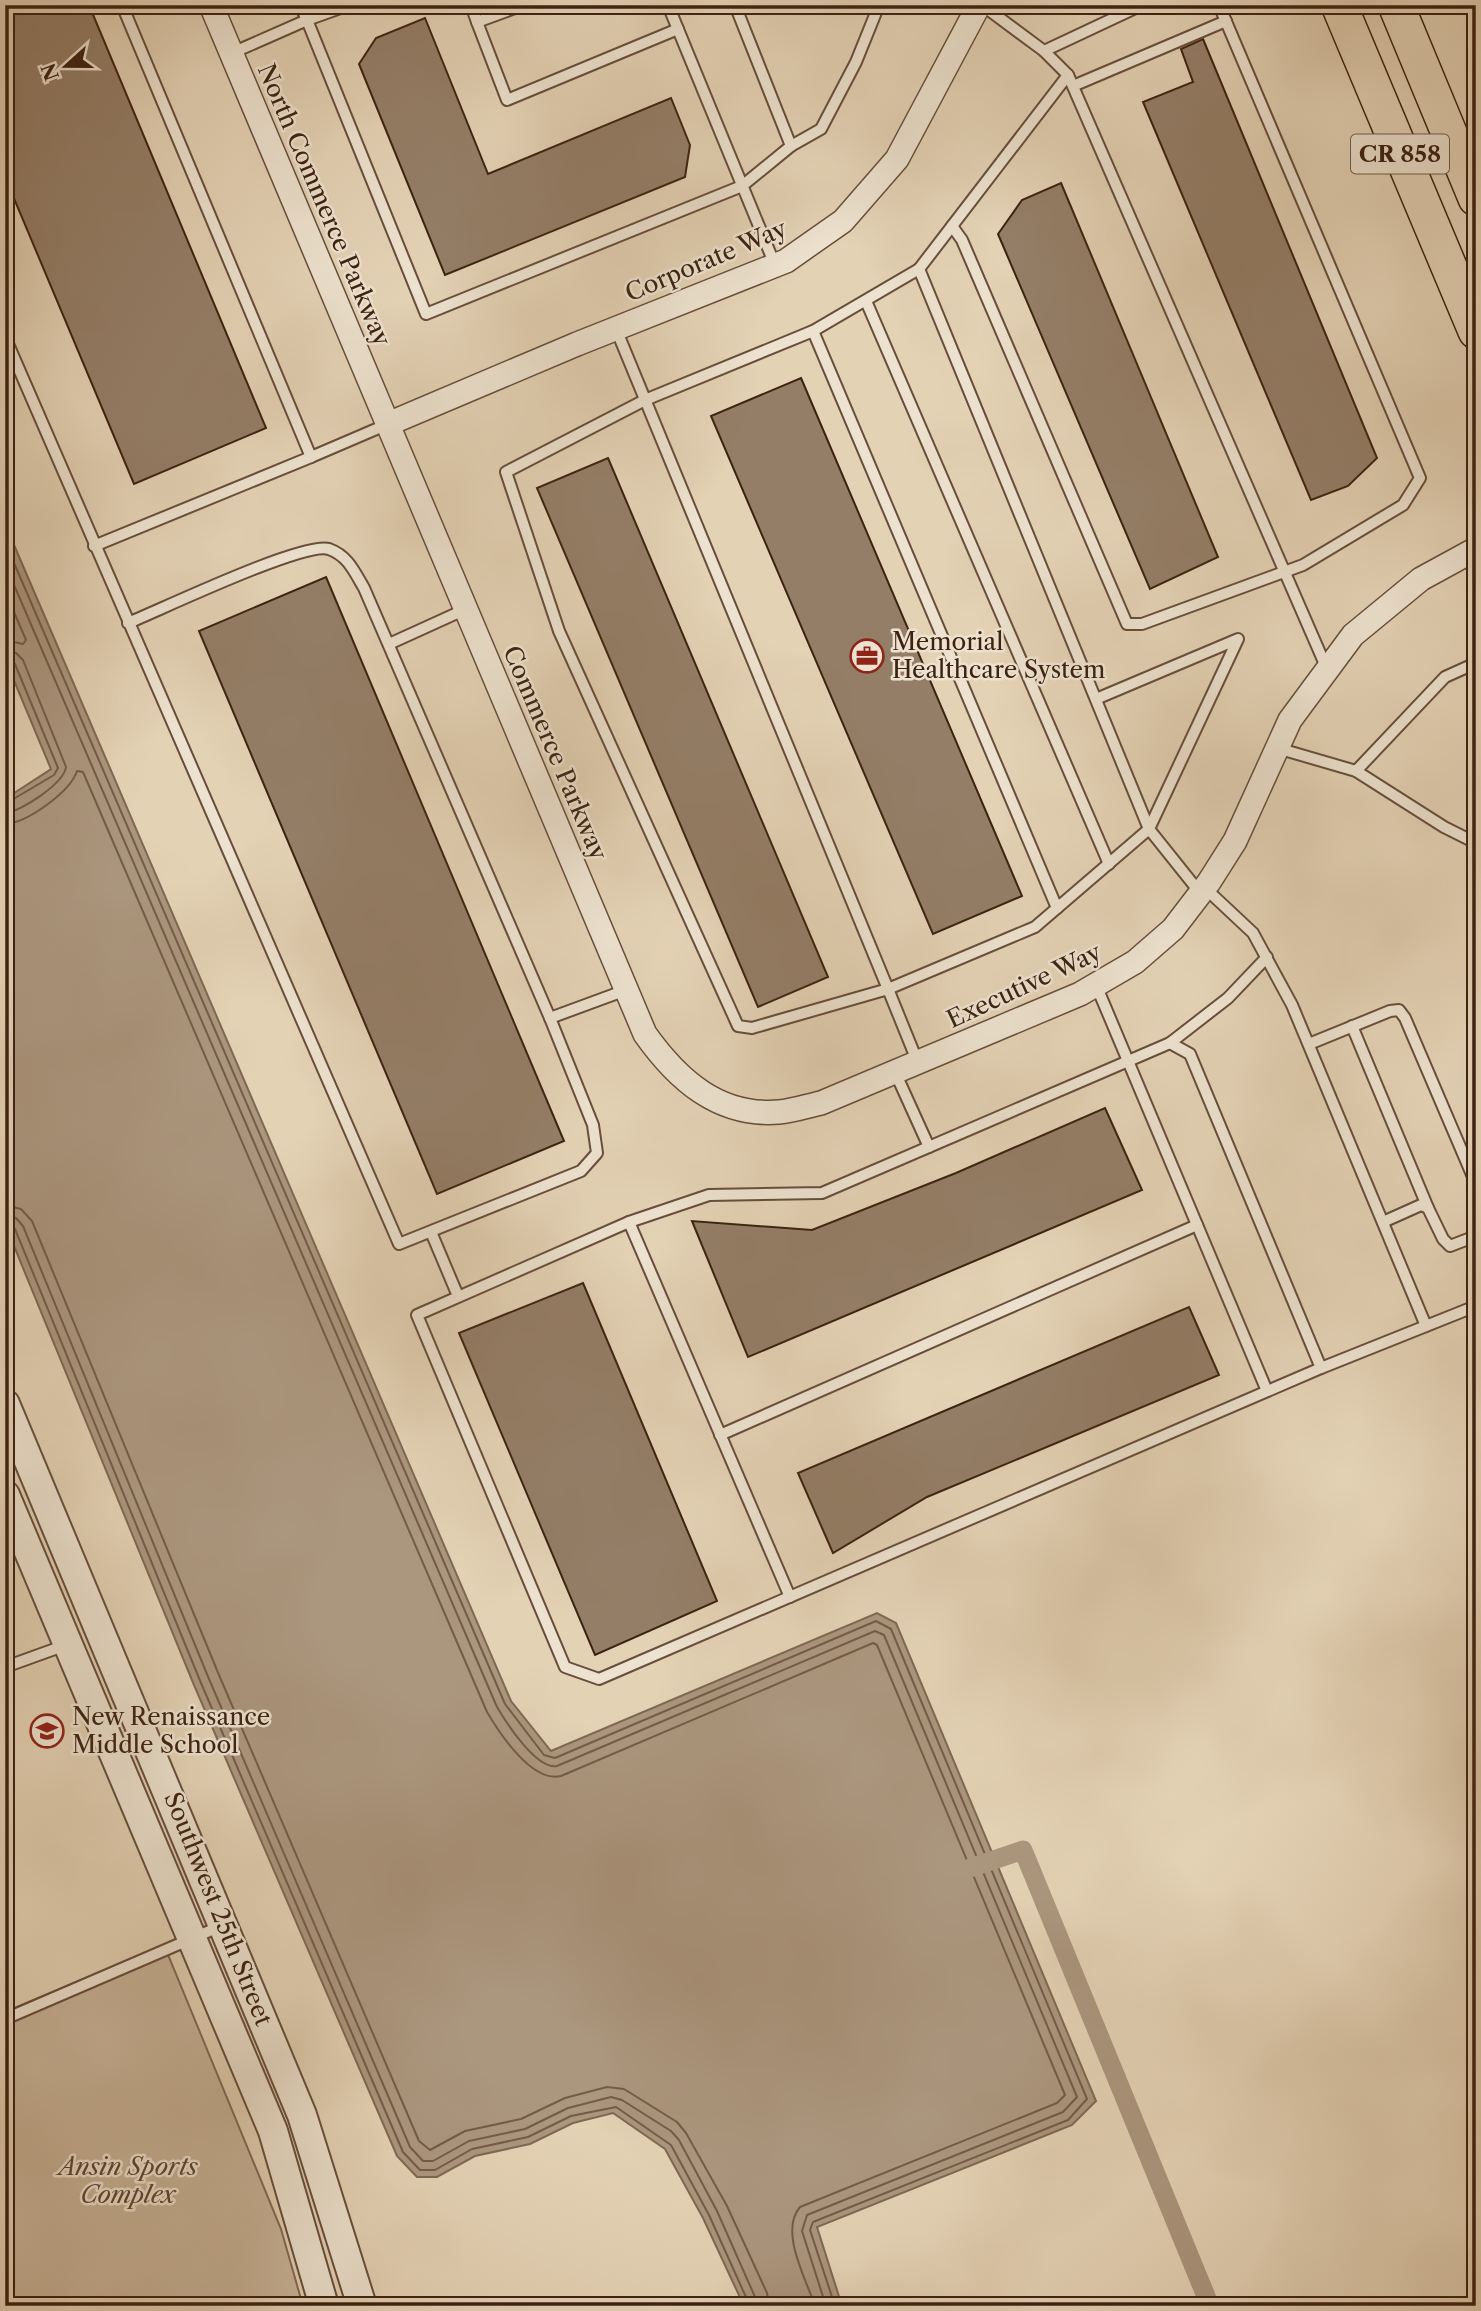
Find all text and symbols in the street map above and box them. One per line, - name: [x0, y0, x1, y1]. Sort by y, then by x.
- north arrow: [32, 32, 102, 102]
- street label: North Commerce Parkway: [252, 59, 397, 351]
- text: N: [37, 60, 64, 84]
- road number: CR 858: [1351, 134, 1449, 174]
- street label: Corporate Way: [621, 213, 791, 308]
- place label: Memorial Healthcare System: [892, 627, 1105, 684]
- office icon: Memorial Healthcare System: [848, 637, 886, 675]
- street label: Commerce Parkway: [497, 641, 614, 865]
- street label: Executive Way: [942, 937, 1106, 1034]
- place label: New Renaissance Middle School: [72, 1702, 270, 1759]
- school or university icon: New Renaissance Middle School: [28, 1712, 66, 1750]
- street label: Southwest 25th Street: [158, 1788, 279, 2030]
- park label: Ansin Sports Complex: [54, 2152, 198, 2209]

